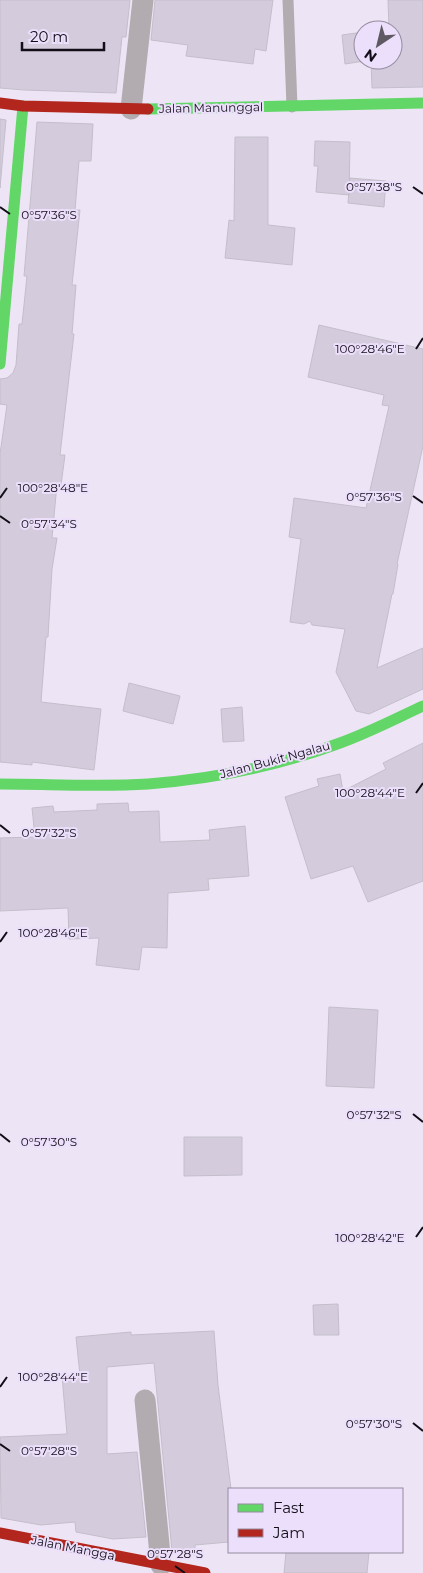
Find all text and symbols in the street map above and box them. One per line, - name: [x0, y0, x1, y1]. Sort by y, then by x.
- scale bar: [22, 20, 105, 52]
- north arrow: [353, 20, 403, 70]
- text: 20 m: [30, 27, 68, 46]
- text: N: [361, 45, 380, 66]
- street label: Jalan Manunggal: [158, 99, 263, 116]
- text: 0°57'38"S: [346, 179, 402, 194]
- text: 0°57'36"S: [21, 207, 77, 222]
- text: 100°28'46"E: [335, 341, 405, 356]
- text: 100°28'48"E: [18, 480, 88, 495]
- text: 0°57'36"S: [346, 489, 402, 504]
- text: 0°57'34"S: [21, 516, 77, 531]
- street label: Jalan Bukit Ngalau: [217, 738, 332, 782]
- text: 100°28'44"E: [335, 785, 405, 800]
- text: 0°57'32"S: [21, 825, 77, 840]
- text: 100°28'46"E: [18, 925, 88, 940]
- text: 0°57'32"S: [346, 1107, 402, 1122]
- text: 0°57'30"S: [21, 1134, 77, 1149]
- text: 100°28'42"E: [335, 1230, 405, 1245]
- text: 100°28'44"E: [18, 1369, 88, 1384]
- text: 0°57'30"S: [346, 1416, 402, 1431]
- text: 0°57'28"S: [21, 1443, 77, 1458]
- legend: [228, 1488, 403, 1553]
- text: Fast: [273, 1498, 304, 1517]
- text: Jam: [272, 1523, 305, 1542]
- street label: Jalan Mangga: [29, 1532, 116, 1563]
- text: 0°57'28"S: [147, 1546, 203, 1561]

